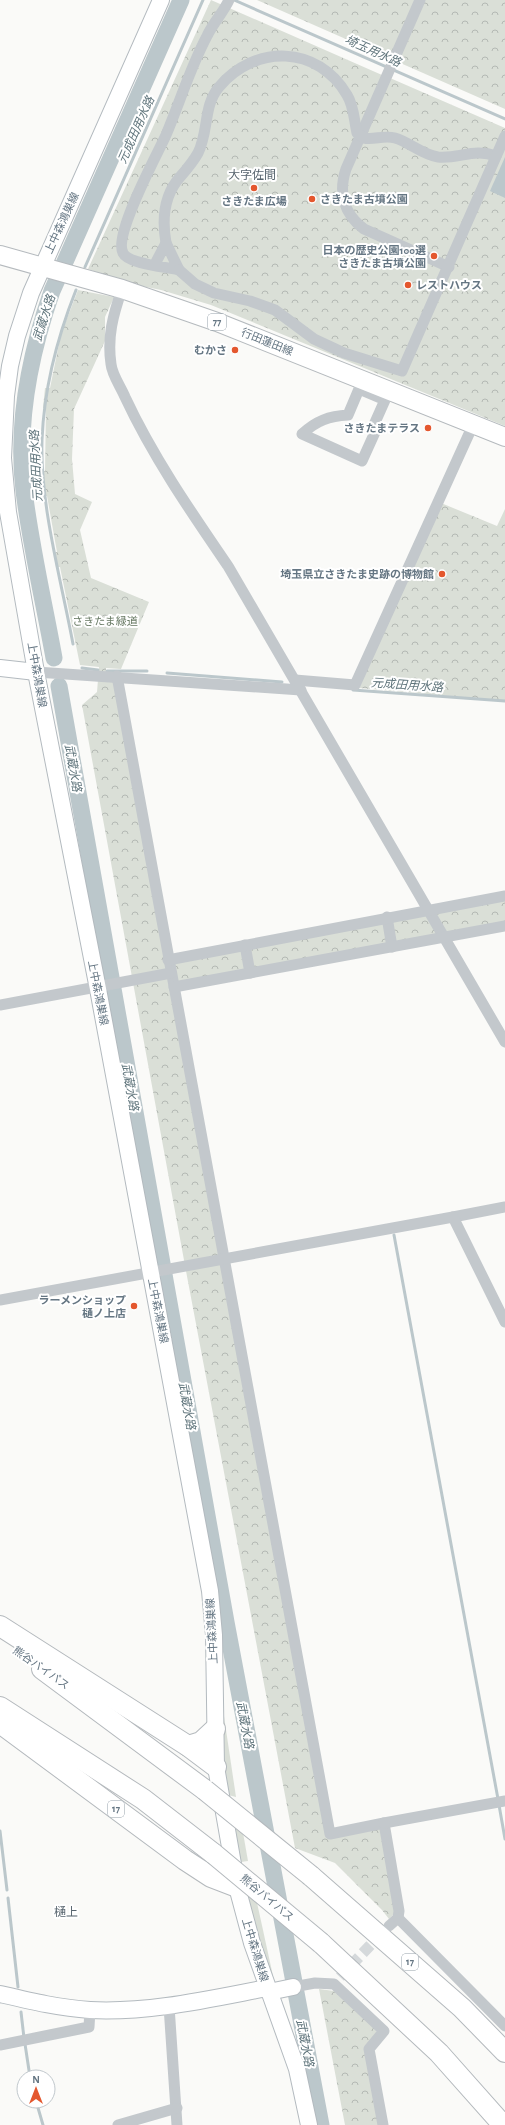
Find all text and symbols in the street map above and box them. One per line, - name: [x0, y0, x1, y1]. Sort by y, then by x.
- water label: 埼玉用水路: [343, 32, 404, 69]
- water label: 元成田用水路: [115, 93, 157, 165]
- district label: 大字佐間: [228, 168, 276, 181]
- marker: さきたま広場: [249, 183, 259, 193]
- street label: 上中森鴻巣線: [42, 190, 81, 255]
- place label: さきたま古墳公園: [320, 193, 408, 205]
- marker: さきたま古墳公園: [307, 194, 317, 204]
- place label: さきたま広場: [221, 195, 287, 207]
- place label: 日本の歴史公園100選 さきたま古墳公園: [323, 244, 426, 269]
- marker: 日本の歴史公園100選 さきたま古墳公園: [429, 251, 439, 261]
- marker: レストハウス: [403, 280, 413, 290]
- place label: レストハウス: [416, 280, 482, 291]
- water label: 武蔵水路: [30, 292, 57, 343]
- road number: 77: [208, 314, 226, 330]
- street label: 行田蓮田線: [239, 326, 295, 357]
- place label: むかさ: [194, 344, 227, 356]
- marker: むかさ: [230, 345, 240, 355]
- place label: さきたまテラス: [344, 422, 420, 434]
- marker: さきたまテラス: [423, 423, 433, 433]
- water label: 元成田用水路: [27, 429, 44, 502]
- place label: 埼玉県立さきたま史跡の博物館: [280, 568, 434, 580]
- marker: 埼玉県立さきたま史跡の博物館: [437, 569, 447, 579]
- park label: さきたま緑道: [72, 615, 138, 627]
- street label: 上中森鴻巣線: [26, 641, 49, 708]
- water label: 元成田用水路: [371, 676, 444, 694]
- water label: 武蔵水路: [63, 743, 84, 794]
- street label: 上中森鴻巣線: [86, 959, 111, 1026]
- water label: 武蔵水路: [120, 1062, 141, 1113]
- street label: 上中森鴻巣線: [146, 1277, 171, 1344]
- place label: ラーメンショップ 樋ノ上店: [38, 1295, 126, 1319]
- marker: ラーメンショップ 樋ノ上店: [129, 1301, 139, 1311]
- water label: 武蔵水路: [177, 1381, 198, 1432]
- street label: 上中森鴻巣線: [204, 1598, 219, 1664]
- street label: 熊谷バイパス: [11, 1644, 72, 1691]
- water label: 武蔵水路: [235, 1700, 257, 1751]
- road number: 17: [108, 1801, 124, 1817]
- street label: 熊谷バイパス: [238, 1872, 296, 1923]
- district label: 樋上: [54, 1905, 78, 1918]
- street label: 上中森鴻巣線: [240, 1917, 271, 1983]
- road number: 17: [402, 1954, 418, 1970]
- water label: 武蔵水路: [295, 2018, 317, 2069]
- north arrow: [16, 2069, 56, 2109]
- text: N: [32, 2074, 40, 2085]

